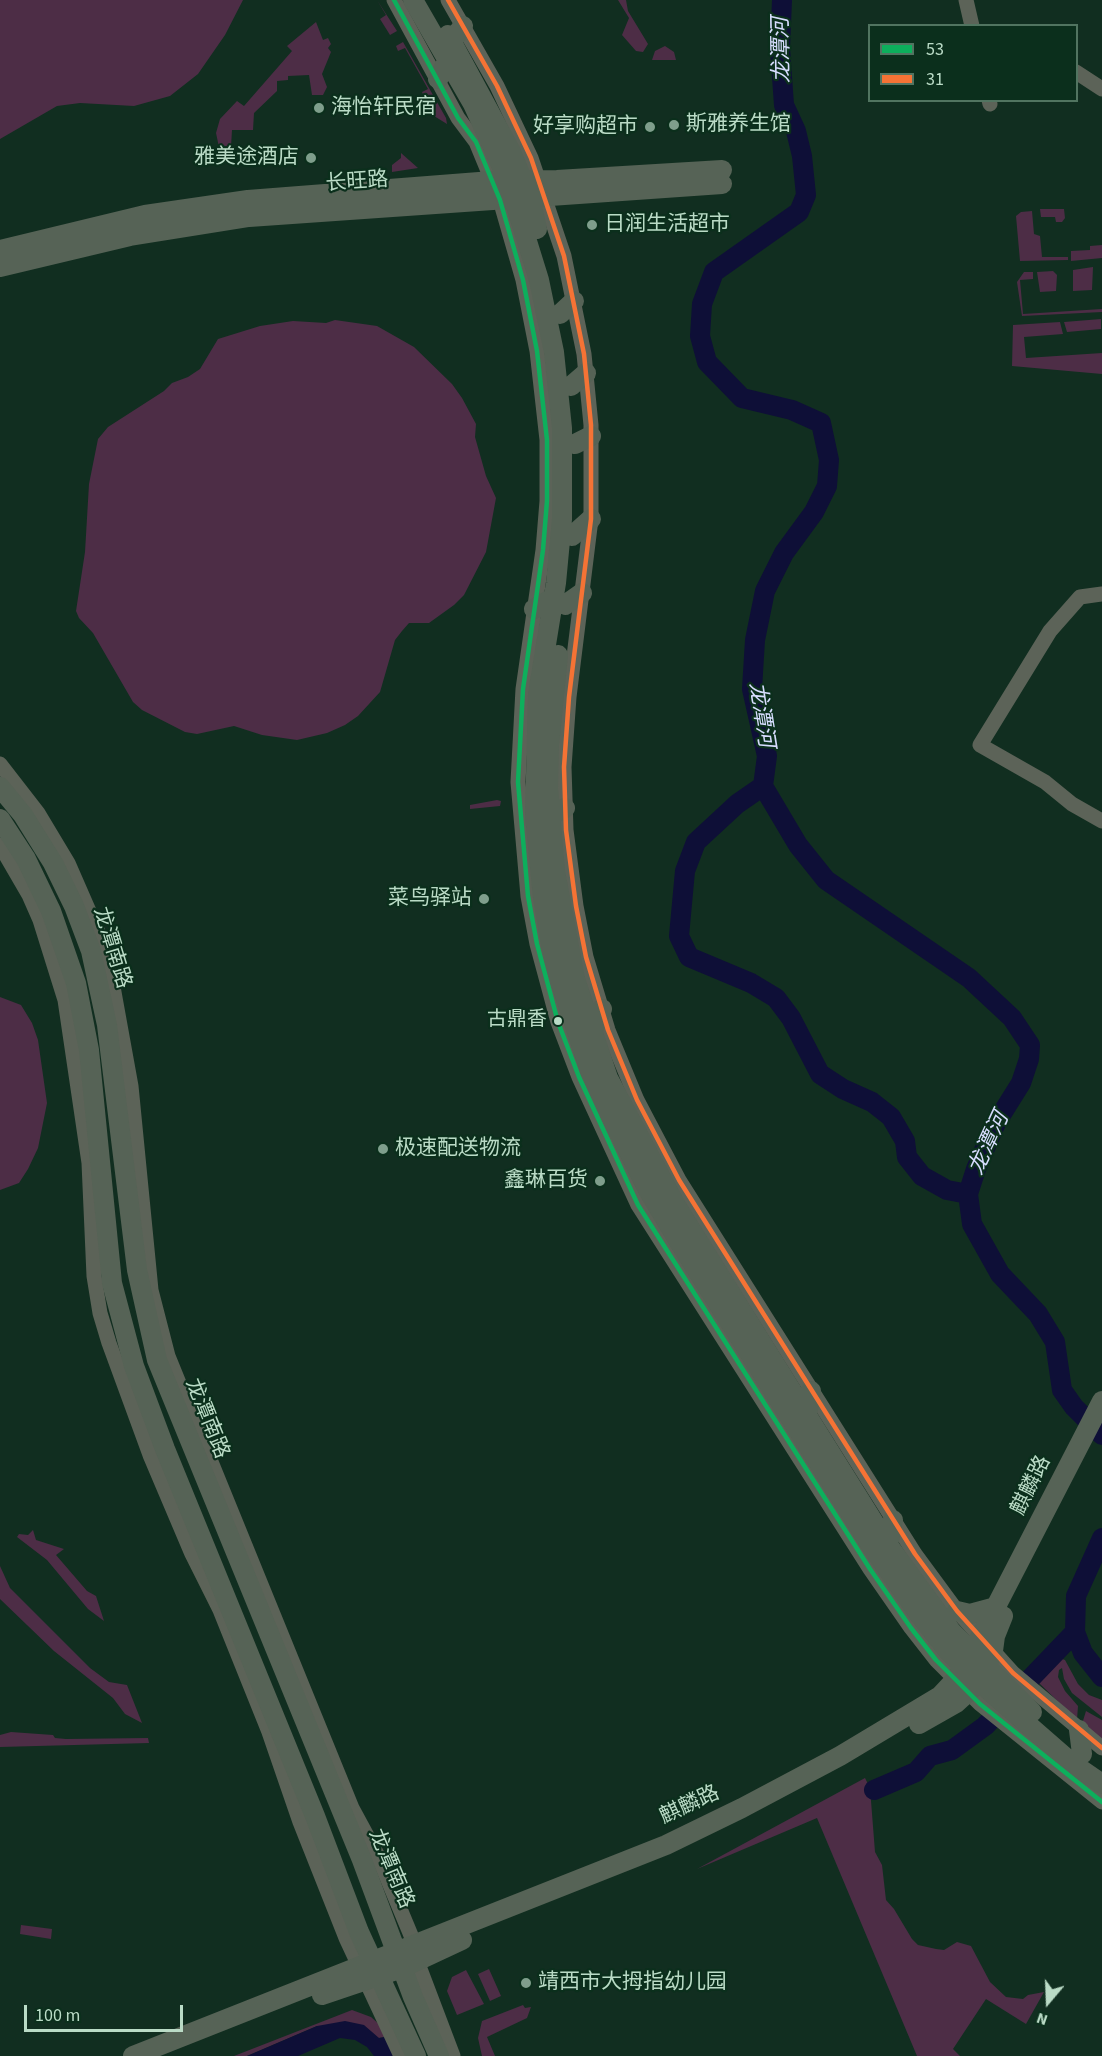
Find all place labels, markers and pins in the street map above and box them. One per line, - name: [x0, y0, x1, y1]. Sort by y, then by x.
- place label: 海怡轩民宿: [331, 95, 436, 121]
- marker: 海怡轩民宿: [312, 101, 326, 115]
- place label: 斯雅养生馆: [686, 112, 791, 138]
- place label: 好享购超市: [533, 114, 638, 140]
- marker: 斯雅养生馆: [667, 118, 681, 132]
- marker: 好享购超市: [643, 120, 657, 134]
- place label: 雅美途酒店: [194, 145, 299, 171]
- marker: 雅美途酒店: [304, 151, 318, 165]
- place label: 日润生活超市: [604, 212, 730, 238]
- marker: 日润生活超市: [585, 218, 599, 232]
- place label: 菜鸟驿站: [388, 886, 472, 912]
- marker: 菜鸟驿站: [477, 892, 491, 906]
- place label: 古鼎香: [487, 1009, 547, 1033]
- marker: 古鼎香: [552, 1015, 564, 1027]
- place label: 极速配送物流: [395, 1136, 521, 1162]
- marker: 极速配送物流: [376, 1142, 390, 1156]
- place label: 鑫琳百货: [504, 1168, 588, 1194]
- marker: 鑫琳百货: [593, 1174, 607, 1188]
- place label: 靖西市大拇指幼儿园: [538, 1970, 727, 1996]
- marker: 靖西市大拇指幼儿园: [519, 1976, 533, 1990]

